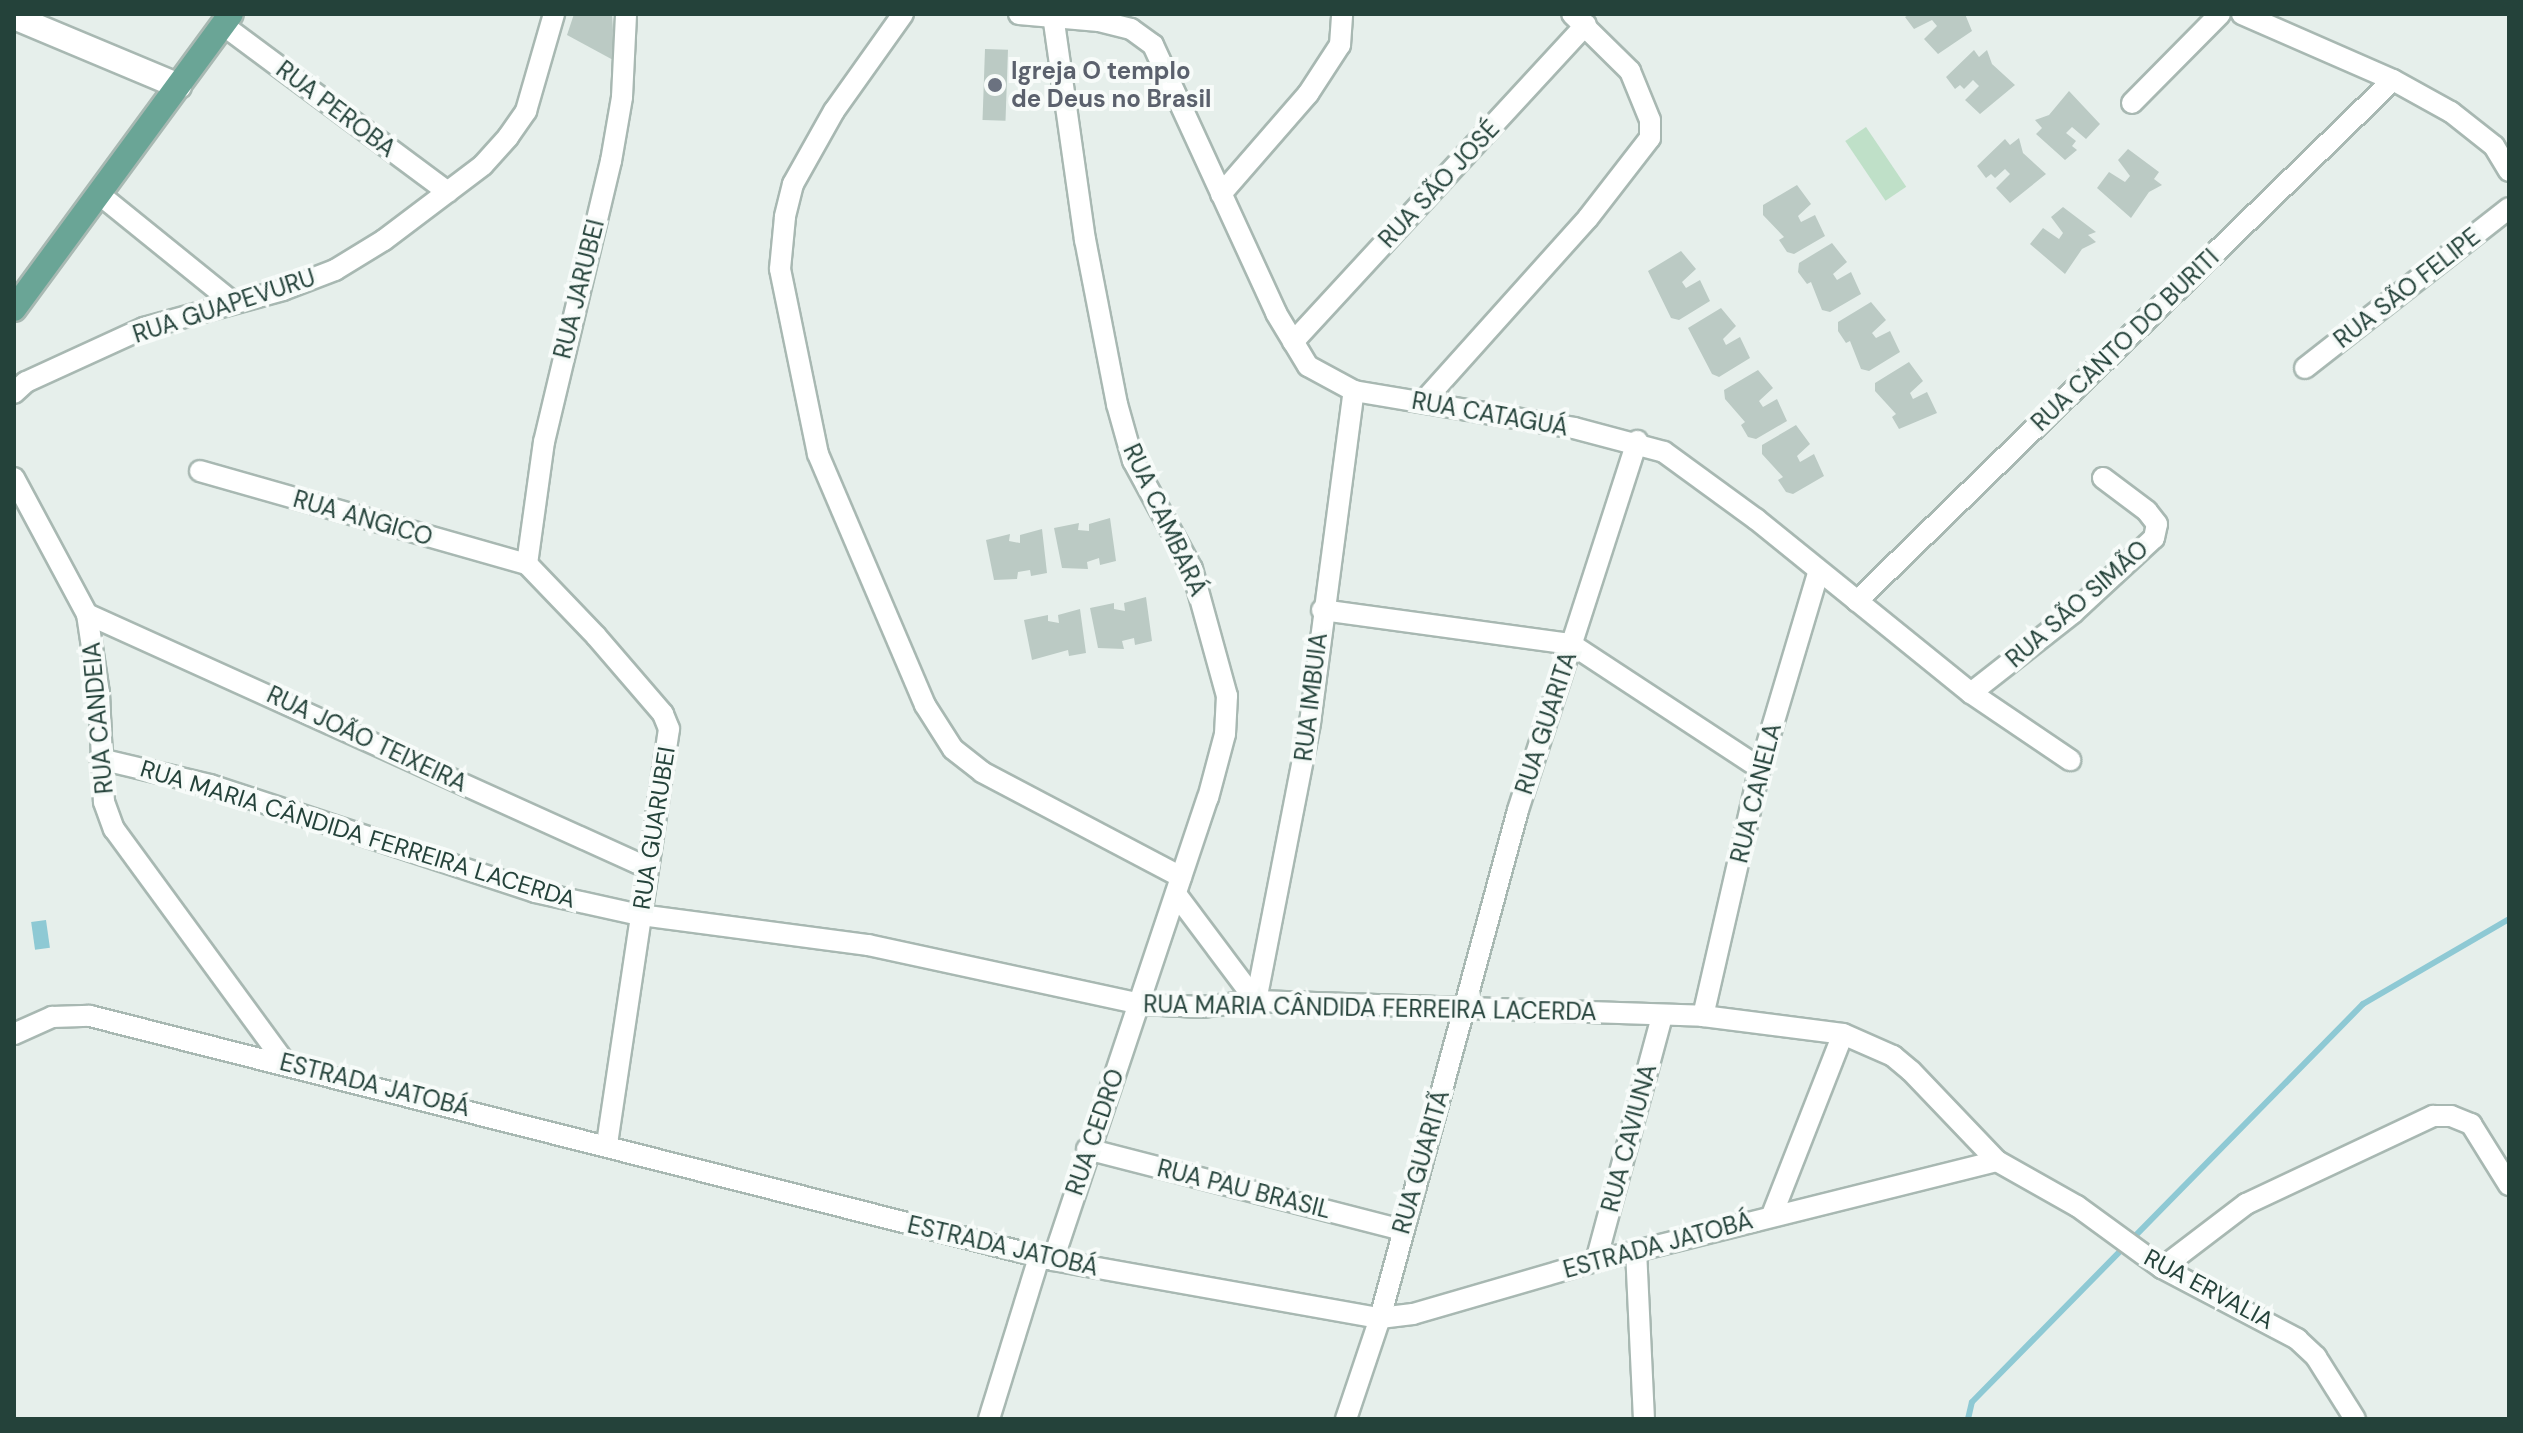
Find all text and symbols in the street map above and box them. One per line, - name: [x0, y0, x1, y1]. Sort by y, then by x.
- street label: RUA PEROBA: [271, 55, 401, 163]
- place label: Igreja O templo de Deus no Brasil: [1011, 57, 1211, 113]
- marker: Igreja O templo de Deus no Brasil: [986, 76, 1004, 94]
- street label: RUA SÃO JOSÉ: [1373, 114, 1505, 254]
- street label: RUA JARUBEI: [548, 216, 610, 362]
- street label: RUA SÃO FELIPE: [2328, 222, 2486, 354]
- street label: RUA CANTO DO BURITI: [2025, 243, 2225, 437]
- street label: RUA GUAPEVURU: [129, 263, 319, 349]
- street label: RUA CATAGUÁ: [1410, 386, 1570, 442]
- street label: RUA CAMBARÁ: [1117, 439, 1213, 601]
- street label: RUA ANGICO: [290, 484, 436, 552]
- street label: RUA SÃO SIMÃO: [2000, 535, 2154, 673]
- street label: RUA IMBUIA: [1289, 631, 1333, 763]
- street label: RUA CANDEIA: [77, 641, 119, 795]
- street label: RUA GUARITA: [1509, 648, 1583, 798]
- street label: RUA JOÃO TEIXEIRA: [262, 680, 472, 798]
- street label: RUA CANELA: [1725, 720, 1787, 866]
- street label: RUA GUARUBEI: [627, 745, 681, 911]
- street label: RUA MARIA CÂNDIDA FERREIRA LACERDA: [137, 754, 579, 914]
- street label: RUA MARIA CÂNDIDA FERREIRA LACERDA: [1143, 990, 1597, 1026]
- street label: ESTRADA JATOBÁ: [277, 1047, 473, 1123]
- street label: RUA CAVIUNA: [1595, 1061, 1663, 1215]
- street label: RUA CEDRO: [1060, 1065, 1130, 1199]
- street label: RUA GUARITÃ: [1387, 1087, 1455, 1237]
- street label: RUA PAU BRASIL: [1154, 1154, 1334, 1224]
- street label: ESTRADA JATOBÁ: [1560, 1206, 1756, 1284]
- street label: ESTRADA JATOBÁ: [905, 1210, 1101, 1282]
- street label: RUA ERVALIA: [2139, 1243, 2279, 1335]

